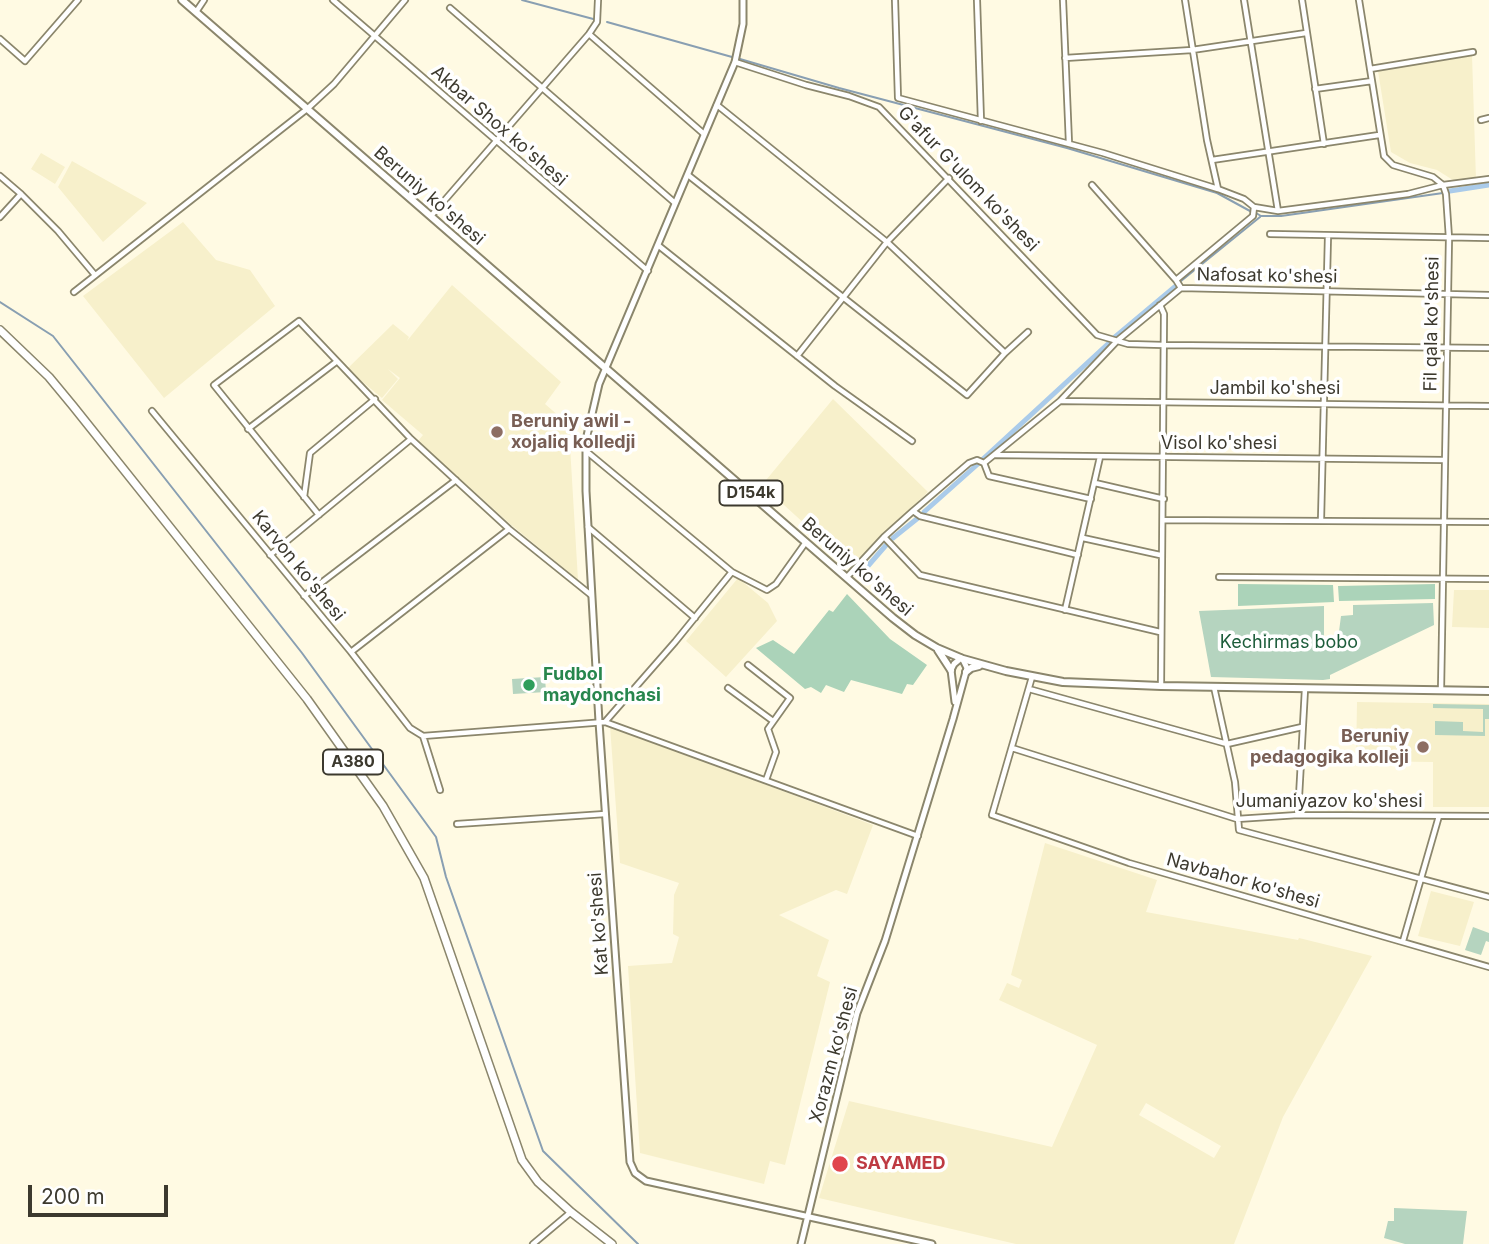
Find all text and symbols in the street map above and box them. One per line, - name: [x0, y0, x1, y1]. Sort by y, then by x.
- street label: Akbar Shox ko'shesi: [427, 61, 571, 191]
- street label: G'afur G'ulom ko'shesi: [893, 102, 1043, 256]
- street label: Beruniy ko'shesi: [369, 142, 489, 250]
- street label: Fil qala ko'shesi: [1420, 256, 1444, 392]
- street label: Nafosat ko'shesi: [1196, 264, 1338, 288]
- street label: Jambil ko'shesi: [1210, 378, 1340, 400]
- place label: Beruniy awil - xojaliq kolledji: [511, 411, 635, 453]
- marker: Beruniy awil - xojaliq kolledji: [489, 424, 505, 440]
- street label: Visol ko'shesi: [1161, 433, 1277, 455]
- road number: D154k: [720, 480, 782, 506]
- street label: Karvon ko'shesi: [247, 507, 349, 625]
- street label: Beruniy ko'shesi: [797, 513, 917, 621]
- park label: Kechirmas bobo: [1220, 632, 1358, 654]
- place label: Fudbol maydonchasi: [543, 664, 661, 706]
- marker: Fudbol maydonchasi: [521, 677, 537, 693]
- place label: Beruniy pedagogika kolleji: [1250, 726, 1409, 768]
- marker: Beruniy pedagogika kolleji: [1415, 739, 1431, 755]
- road number: A380: [323, 750, 383, 775]
- street label: Jumaniyazov ko'shesi: [1235, 791, 1423, 813]
- street label: Navbahor ko'shesi: [1164, 849, 1322, 913]
- street label: Kat ko'shesi: [585, 872, 613, 976]
- street label: Xorazm ko'shesi: [805, 985, 863, 1125]
- place label: SAYAMED: [856, 1153, 945, 1175]
- marker: SAYAMED: [830, 1154, 850, 1174]
- scale bar: [32, 1170, 172, 1214]
- text: 200 m: [41, 1184, 105, 1209]

